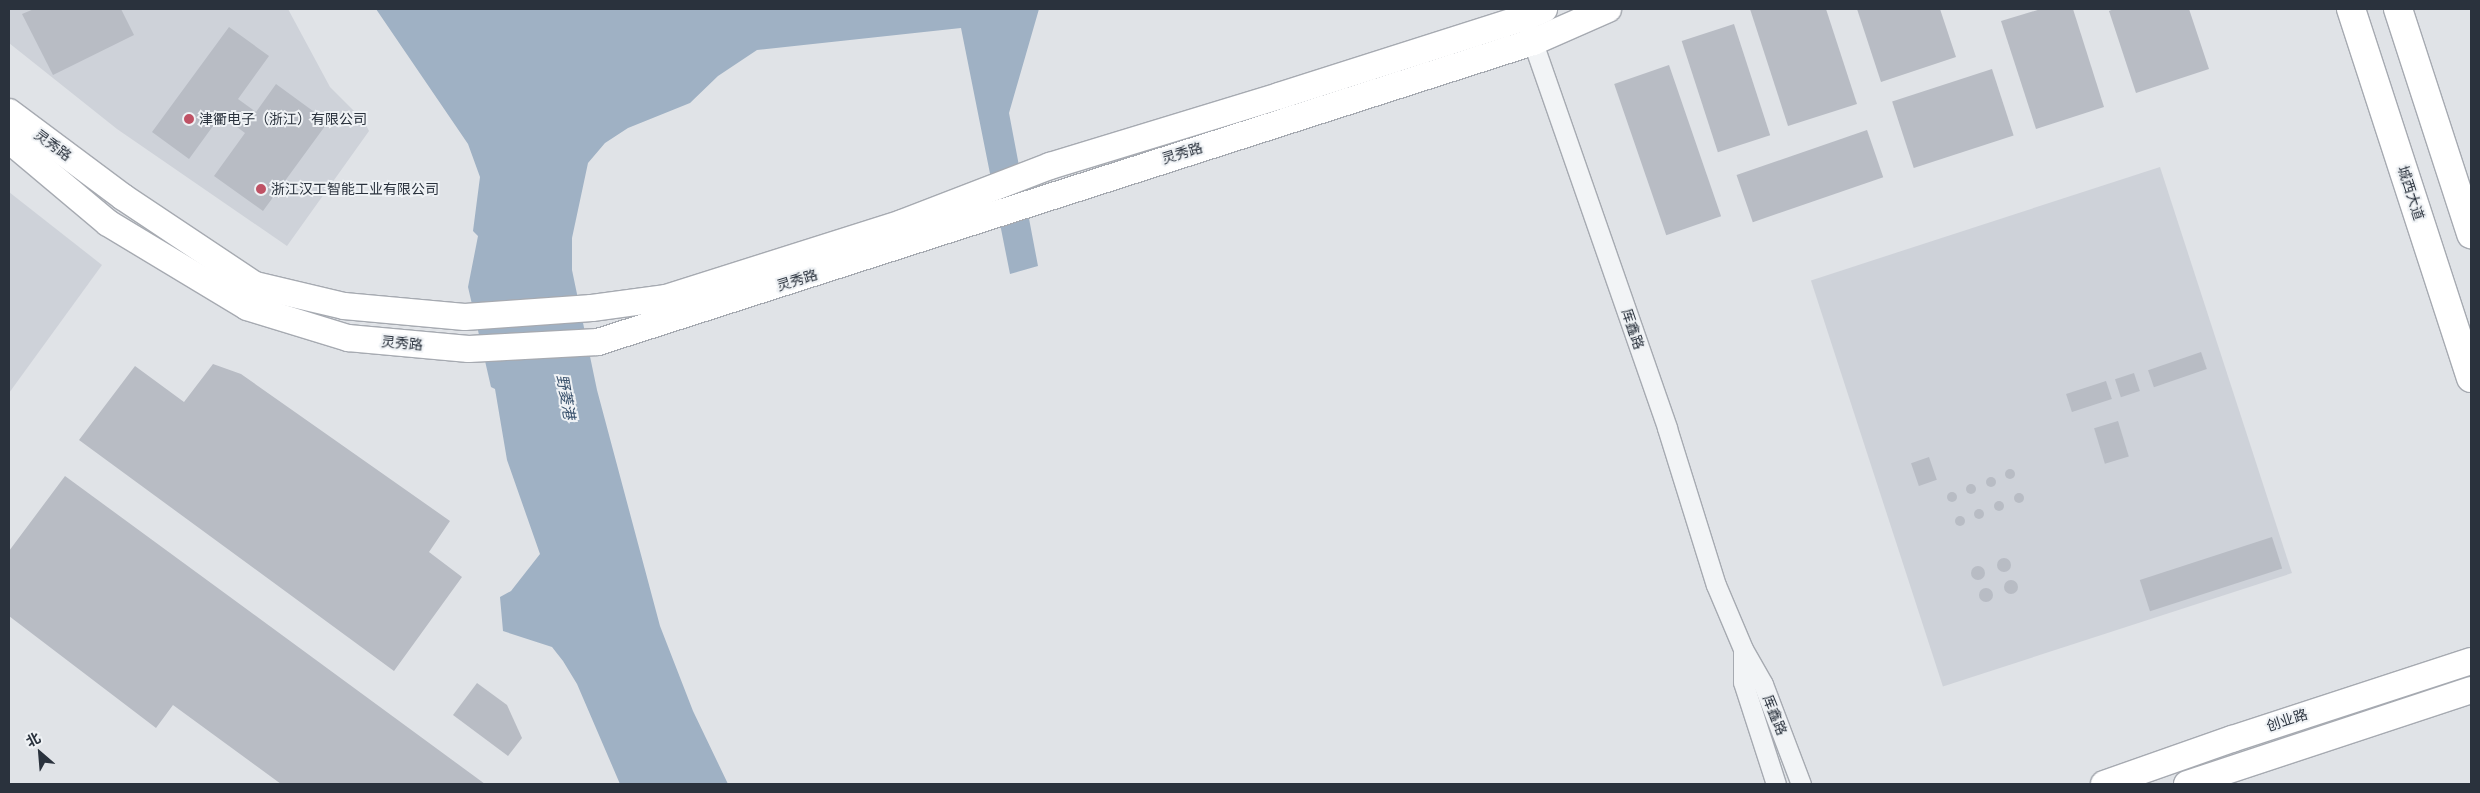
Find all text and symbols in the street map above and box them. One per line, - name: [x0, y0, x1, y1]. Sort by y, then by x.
- place label: 津衢电子（浙江）有限公司: [199, 111, 367, 127]
- marker: 津衢电子（浙江）有限公司: [183, 113, 195, 125]
- street label: 灵秀路: [31, 126, 75, 164]
- street label: 灵秀路: [1159, 139, 1205, 167]
- street label: 城西大道: [2394, 164, 2428, 222]
- place label: 浙江汉工智能工业有限公司: [271, 181, 439, 197]
- marker: 浙江汉工智能工业有限公司: [255, 183, 267, 195]
- street label: 灵秀路: [774, 266, 820, 294]
- street label: 厍鑫路: [1618, 306, 1648, 352]
- street label: 灵秀路: [380, 333, 424, 353]
- water label: 野菱港: [552, 373, 578, 421]
- street label: 厍鑫路: [1759, 692, 1791, 738]
- street label: 创业路: [2264, 706, 2310, 734]
- north arrow: [15, 728, 65, 778]
- text: 北: [23, 729, 43, 750]

